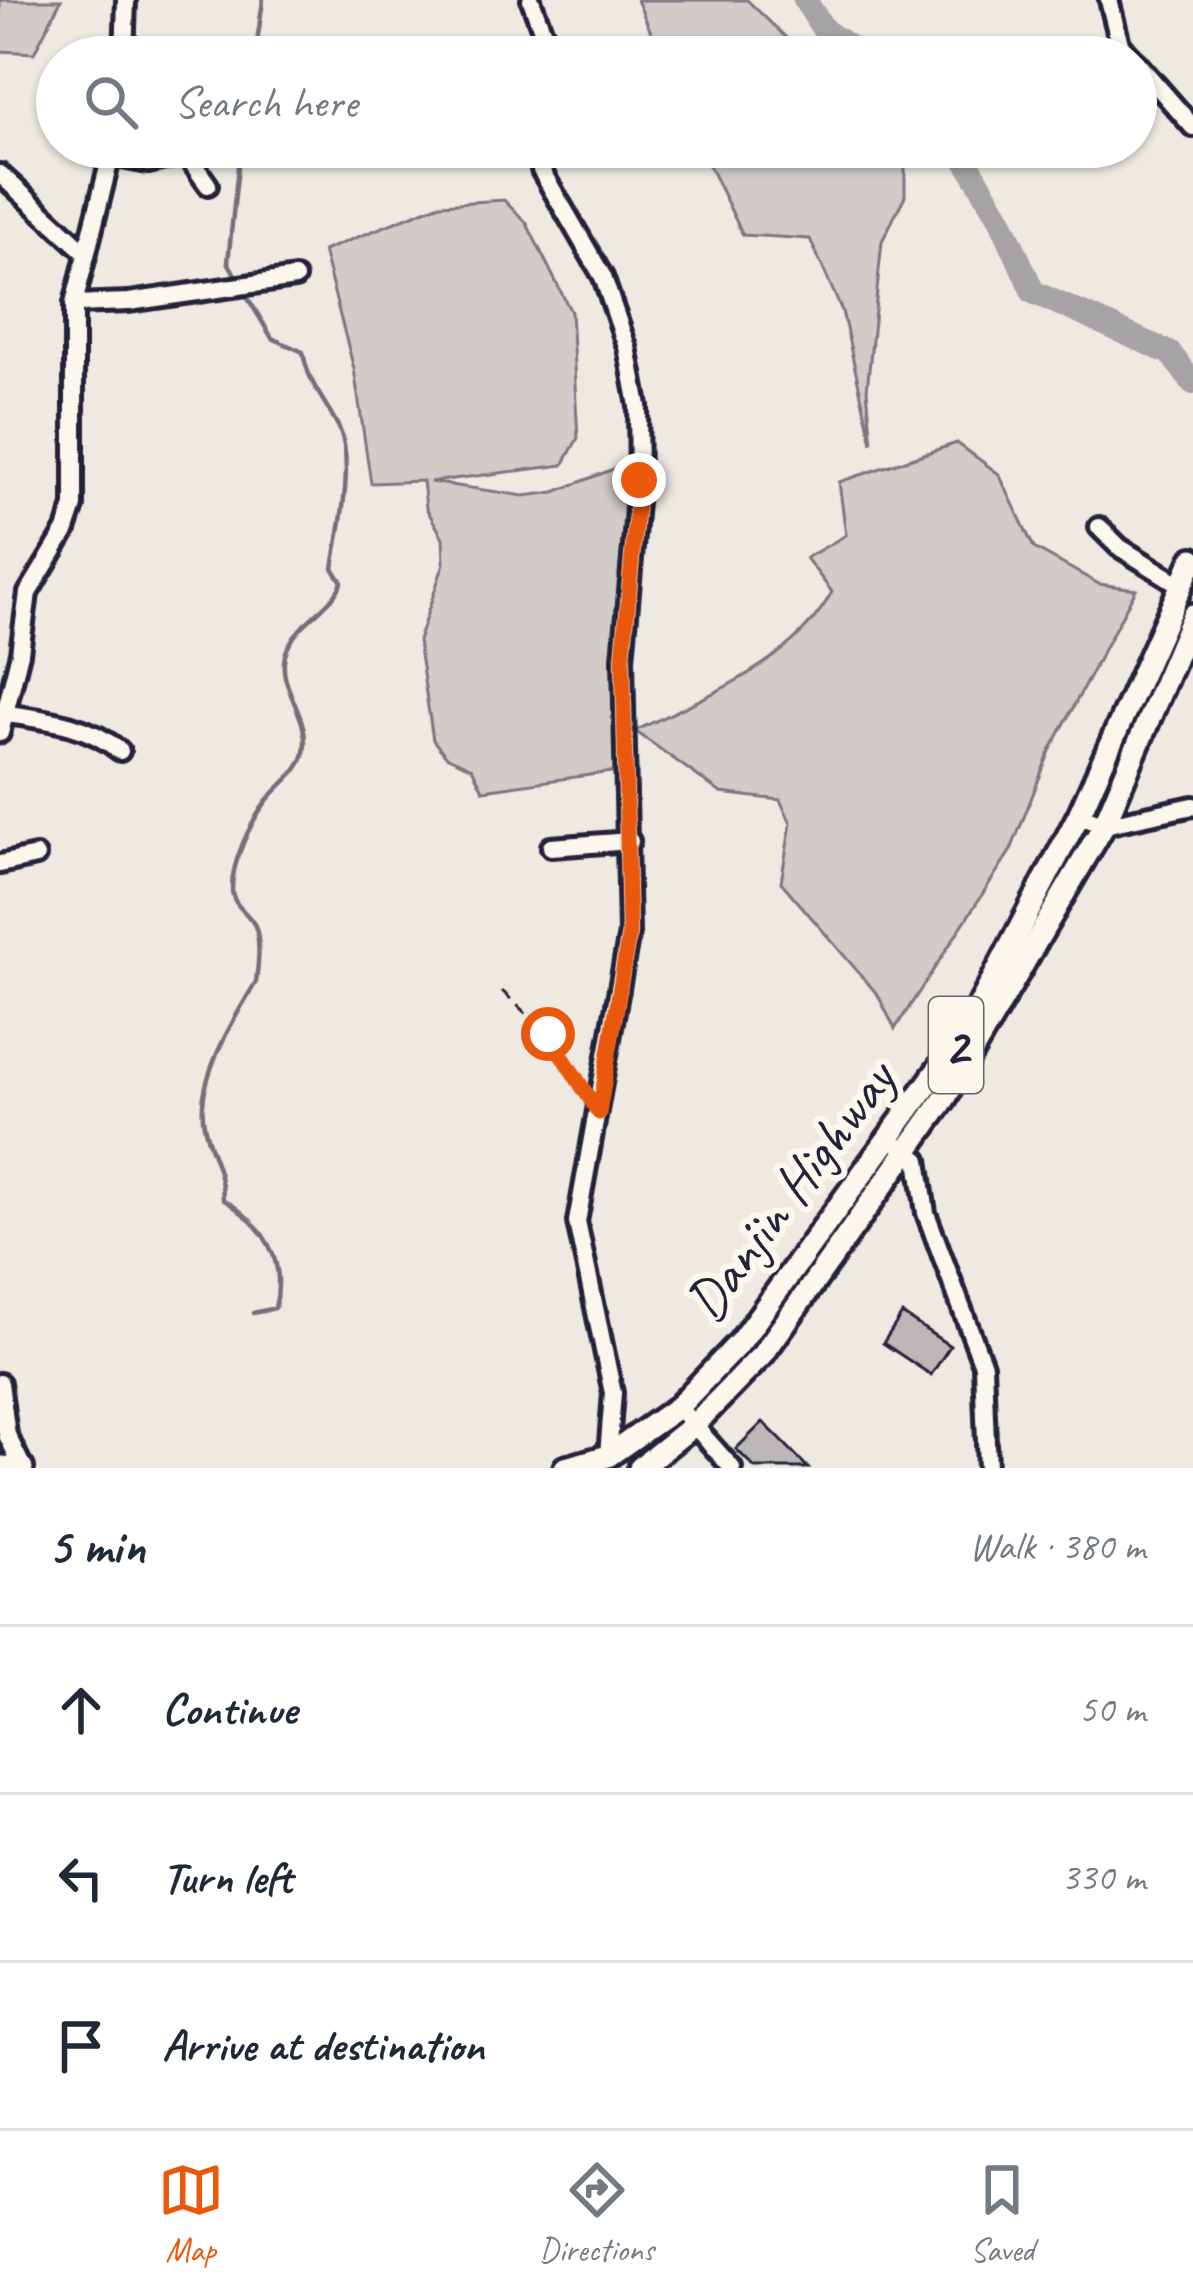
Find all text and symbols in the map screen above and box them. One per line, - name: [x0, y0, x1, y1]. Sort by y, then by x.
- search box: [36, 36, 1157, 168]
- icon: search: [78, 69, 144, 135]
- text: Search here: [174, 74, 357, 131]
- route end: [612, 453, 666, 507]
- road number: 2: [929, 997, 983, 1093]
- route start: [521, 1007, 575, 1061]
- street label: Danjin Highway: [669, 1043, 914, 1335]
- text: 5 min: [48, 1514, 145, 1578]
- text: Walk · 380 m: [969, 1522, 1145, 1571]
- icon: ahead: [48, 1677, 114, 1743]
- text: Continue: [162, 1681, 296, 1738]
- text: 50 m: [1079, 1685, 1145, 1734]
- icon: left: [48, 1845, 114, 1911]
- text: Turn left: [162, 1849, 292, 1906]
- text: 330 m: [1061, 1853, 1145, 1902]
- icon: arrive: [48, 2013, 114, 2079]
- text: Arrive at destination: [162, 2017, 484, 2074]
- tab: Map: [158, 2157, 224, 2271]
- tab: Directions: [539, 2157, 654, 2271]
- tab: Saved: [969, 2157, 1035, 2271]

